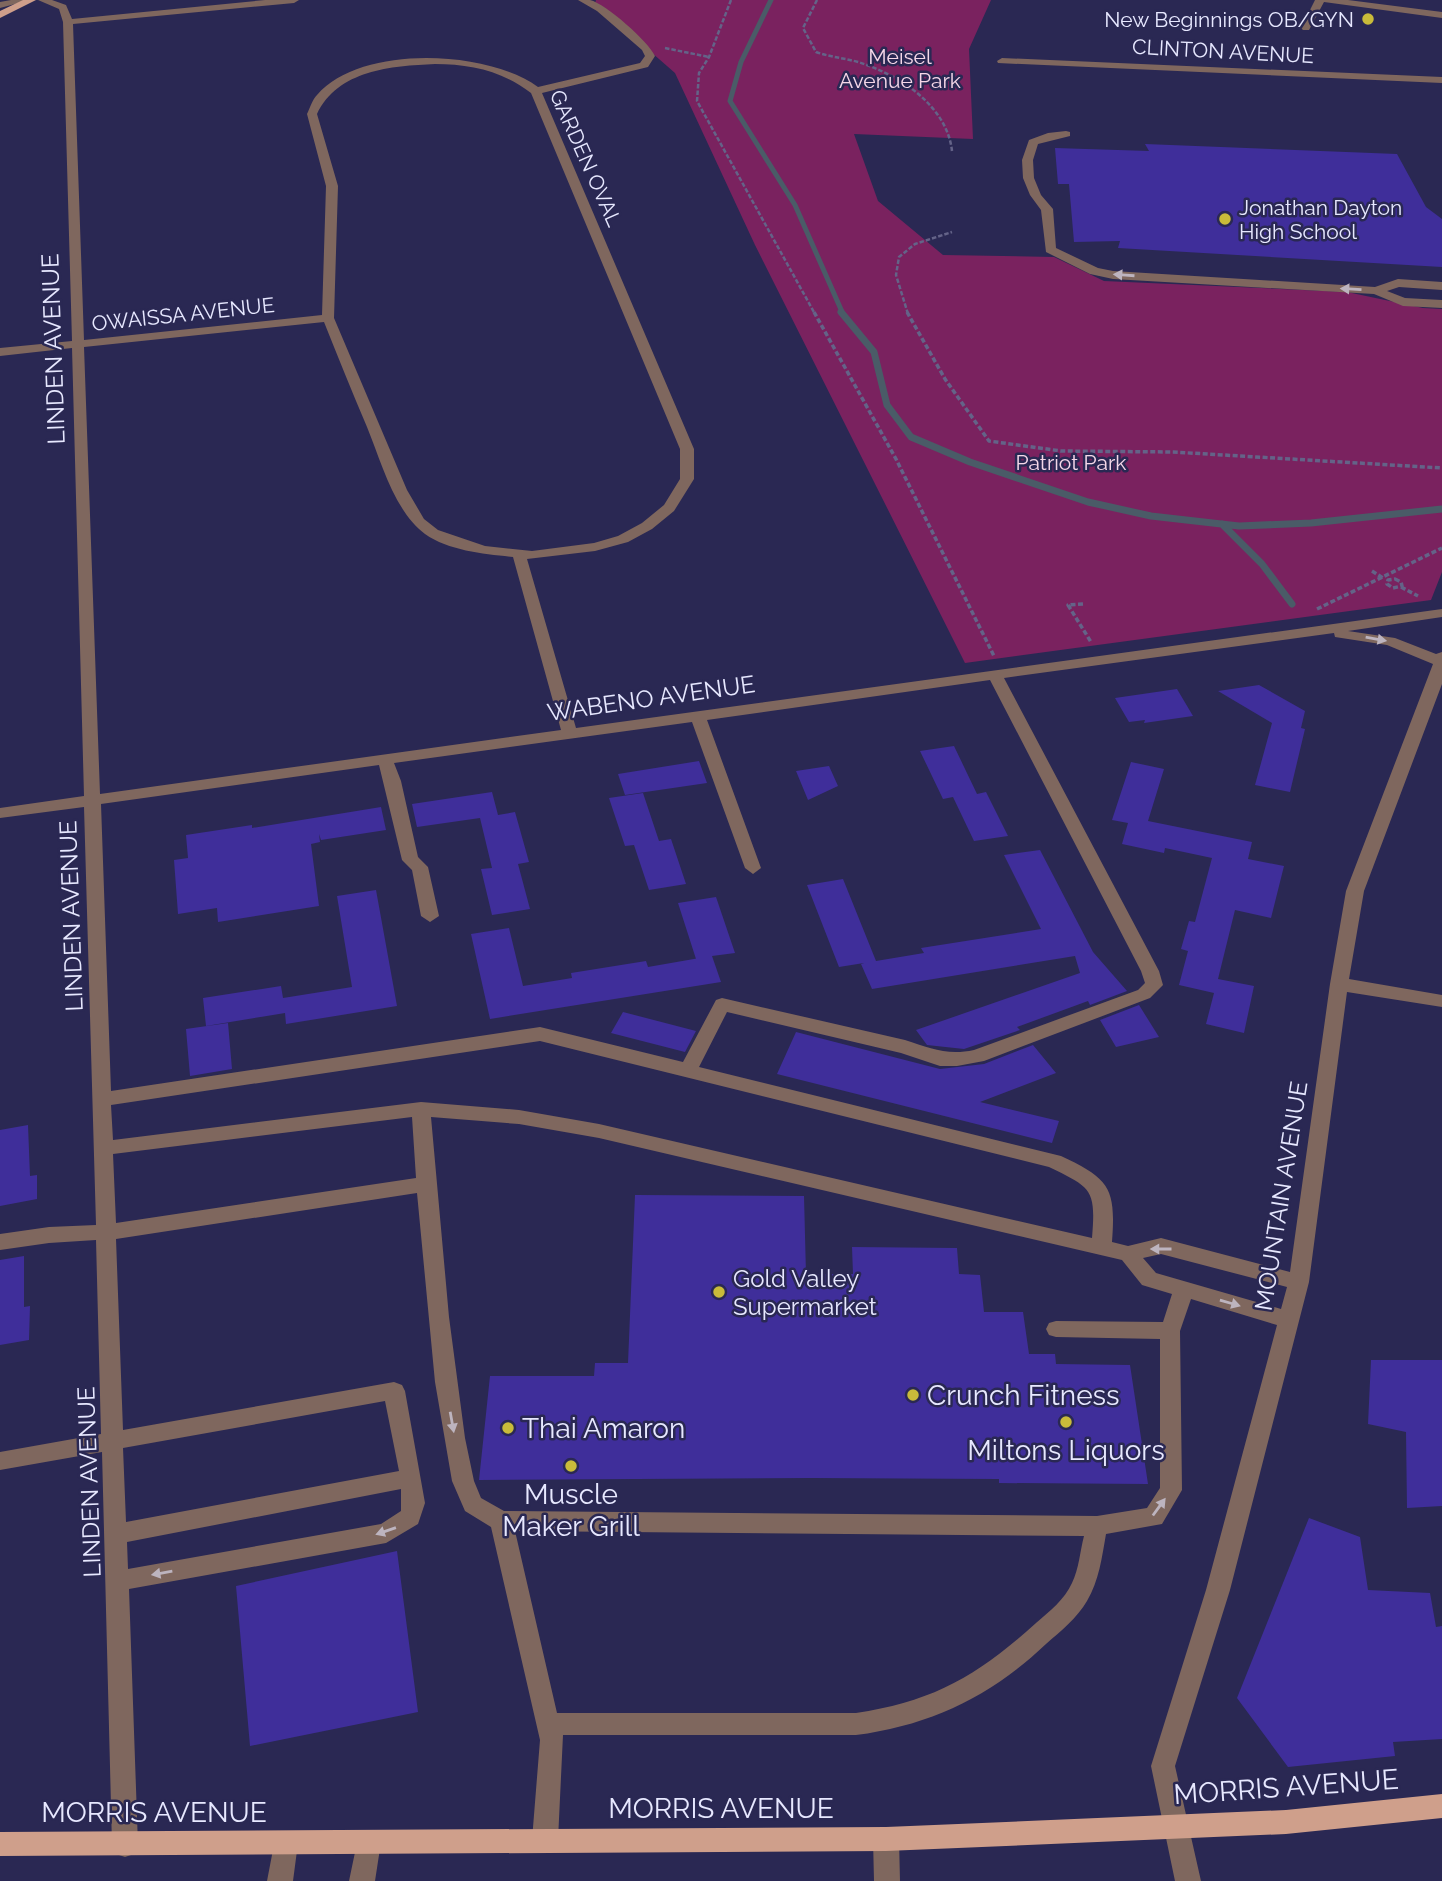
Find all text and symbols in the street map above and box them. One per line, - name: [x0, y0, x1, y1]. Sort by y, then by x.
- place label: New Beginnings OB/GYN: [1104, 7, 1354, 32]
- marker: New Beginnings OB/GYN: [1360, 11, 1376, 27]
- street label: CLINTON AVENUE: [1132, 34, 1314, 68]
- park label: Meisel Avenue Park: [839, 44, 961, 93]
- street label: GARDEN OVAL: [545, 86, 627, 230]
- place label: Jonathan Dayton High School: [1239, 195, 1402, 244]
- marker: Jonathan Dayton High School: [1217, 211, 1233, 227]
- street label: LINDEN AVENUE: [35, 253, 71, 445]
- one-way arrow: [1112, 269, 1134, 280]
- one-way arrow: [1339, 284, 1361, 295]
- street label: OWAISSA AVENUE: [90, 292, 276, 336]
- park label: Patriot Park: [1016, 450, 1126, 475]
- one-way arrow: [1365, 634, 1387, 645]
- street label: WABENO AVENUE: [545, 669, 757, 727]
- street label: LINDEN AVENUE: [53, 820, 89, 1012]
- street label: MOUNTAIN AVENUE: [1249, 1079, 1313, 1313]
- one-way arrow: [1150, 1243, 1172, 1255]
- place label: Gold Valley Supermarket: [733, 1264, 877, 1321]
- marker: Gold Valley Supermarket: [711, 1284, 727, 1300]
- one-way arrow: [1220, 1299, 1241, 1309]
- place label: Crunch Fitness: [927, 1379, 1120, 1412]
- street label: LINDEN AVENUE: [71, 1386, 107, 1578]
- marker: Crunch Fitness: [905, 1387, 921, 1403]
- one-way arrow: [447, 1411, 458, 1433]
- place label: Thai Amaron: [522, 1412, 685, 1445]
- marker: Miltons Liquors: [1058, 1414, 1074, 1430]
- marker: Thai Amaron: [500, 1420, 516, 1436]
- place label: Miltons Liquors: [967, 1434, 1165, 1467]
- marker: Muscle Maker Grill: [563, 1458, 579, 1474]
- place label: Muscle Maker Grill: [502, 1478, 640, 1543]
- one-way arrow: [1152, 1498, 1166, 1517]
- one-way arrow: [375, 1526, 396, 1537]
- one-way arrow: [151, 1568, 173, 1579]
- street label: MORRIS AVENUE: [1172, 1763, 1400, 1811]
- street label: MORRIS AVENUE: [608, 1792, 834, 1825]
- street label: MORRIS AVENUE: [41, 1796, 267, 1829]

